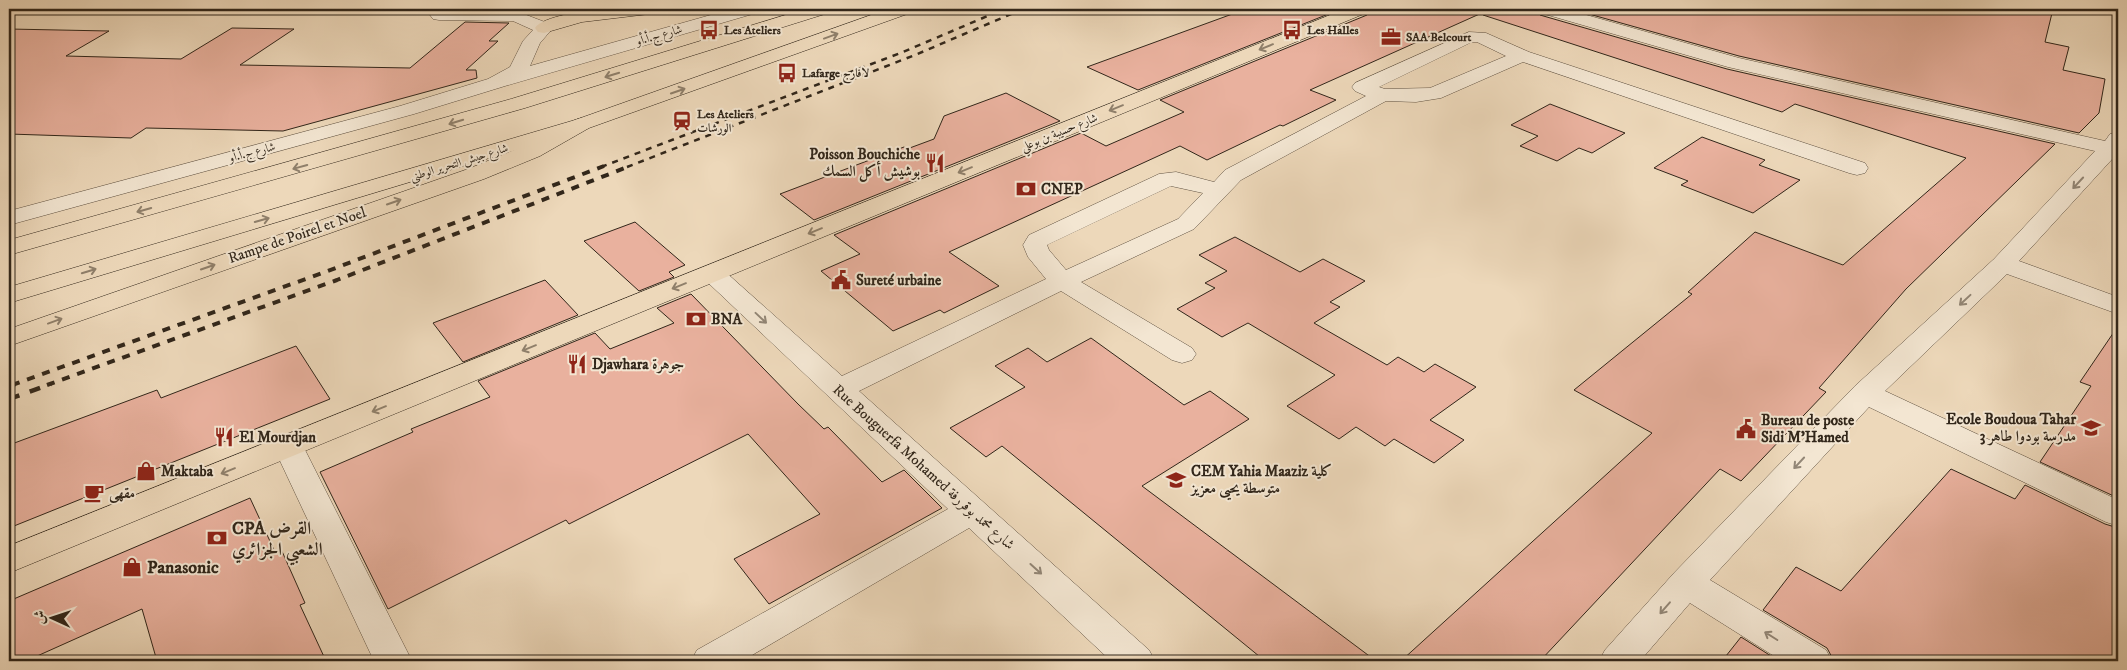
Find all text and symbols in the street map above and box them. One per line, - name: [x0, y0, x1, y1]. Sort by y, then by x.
- bus stop icon: Les Ateliers: [698, 19, 720, 41]
- bus stop icon: Les Halles: [1281, 19, 1303, 41]
- street label: شارع ج.أ.أو: [632, 21, 685, 53]
- place label: Les Ateliers: [724, 23, 781, 38]
- place label: Les Halles: [1307, 23, 1359, 38]
- office icon: SAA Belcourt: [1380, 26, 1402, 48]
- place label: SAA Belcourt: [1406, 30, 1472, 45]
- one-way arrow: [823, 31, 838, 40]
- one-way arrow: [1259, 43, 1274, 52]
- bus stop icon: Lafarge لافارج: [776, 62, 798, 84]
- place label: Lafarge لافارج: [802, 66, 870, 84]
- one-way arrow: [605, 71, 621, 81]
- one-way arrow: [670, 86, 685, 95]
- one-way arrow: [1109, 104, 1124, 114]
- place label: Les Ateliers الورشات: [697, 107, 754, 136]
- station icon: Les Ateliers الورشات: [671, 110, 693, 132]
- street label: شارع حسيبة بن بوعلي: [1019, 110, 1102, 158]
- one-way arrow: [449, 117, 465, 127]
- street label: شارع ج.أ.أو: [225, 138, 278, 169]
- street label: شارع جيش التحرير الوطني: [408, 140, 511, 188]
- place label: Poisson Bouchiche بوشيش أكل السمك: [809, 145, 921, 182]
- restaurant icon: Poisson Bouchiche بوشيش أكل السمك: [924, 152, 946, 174]
- one-way arrow: [293, 162, 309, 172]
- one-way arrow: [958, 165, 973, 175]
- one-way arrow: [2072, 177, 2084, 190]
- bank icon: CNEP: [1015, 178, 1037, 200]
- place label: CNEP: [1041, 180, 1083, 199]
- one-way arrow: [386, 197, 402, 206]
- street label: Rampe de Poirel et Noel: [226, 203, 369, 268]
- one-way arrow: [136, 206, 152, 216]
- one-way arrow: [253, 215, 269, 225]
- one-way arrow: [808, 227, 823, 236]
- one-way arrow: [199, 261, 215, 271]
- one-way arrow: [81, 266, 97, 276]
- public building icon: Sureté urbaine: [830, 269, 852, 291]
- place label: Sureté urbaine: [856, 271, 942, 290]
- one-way arrow: [672, 283, 687, 292]
- one-way arrow: [1958, 294, 1971, 306]
- bank icon: BNA: [685, 308, 707, 330]
- place label: BNA: [711, 310, 742, 329]
- one-way arrow: [754, 312, 767, 324]
- one-way arrow: [46, 316, 62, 325]
- one-way arrow: [522, 344, 537, 353]
- restaurant icon: Djawhara جوهرة: [566, 353, 588, 375]
- place label: Djawhara جوهرة: [592, 355, 685, 374]
- street label: Rue Bouguerfa Mohamed شارع محمد بوقررفة: [827, 380, 1019, 557]
- one-way arrow: [372, 405, 387, 415]
- place label: Ecole Boudoua Tahar 3 مدرسة بودوا طاهر: [1946, 410, 2076, 446]
- place label: Bureau de poste Sidi M'Hamed: [1761, 411, 1855, 447]
- school or university icon: Ecole Boudoua Tahar 3 مدرسة بودوا طاهر: [2080, 417, 2102, 439]
- public building icon: Bureau de poste Sidi M'Hamed: [1735, 418, 1757, 440]
- restaurant icon: El Mourdjan: [213, 426, 235, 448]
- place label: El Mourdjan: [239, 428, 316, 447]
- one-way arrow: [1793, 457, 1805, 470]
- shop icon: Maktaba: [135, 460, 157, 482]
- place label: Maktaba: [161, 462, 214, 481]
- place label: CEM Yahia Maaziz كلية متوسطة يحيى معزيز: [1189, 462, 1332, 501]
- one-way arrow: [221, 466, 236, 476]
- school or university icon: CEM Yahia Maaziz كلية متوسطة يحيى معزيز: [1165, 469, 1187, 491]
- cafe icon: مقهى: [83, 482, 105, 504]
- place label: مقهى: [109, 484, 135, 503]
- place label: CPA القرض الشعبي الجزائري: [232, 518, 323, 566]
- bank icon: CPA القرض الشعبي الجزائري: [206, 527, 228, 549]
- shop icon: Panasonic: [121, 556, 143, 578]
- place label: Panasonic: [147, 557, 219, 579]
- one-way arrow: [1029, 563, 1042, 575]
- north arrow: [28, 592, 78, 642]
- one-way arrow: [1659, 601, 1670, 614]
- text: ش: [31, 610, 49, 625]
- one-way arrow: [1765, 630, 1779, 640]

